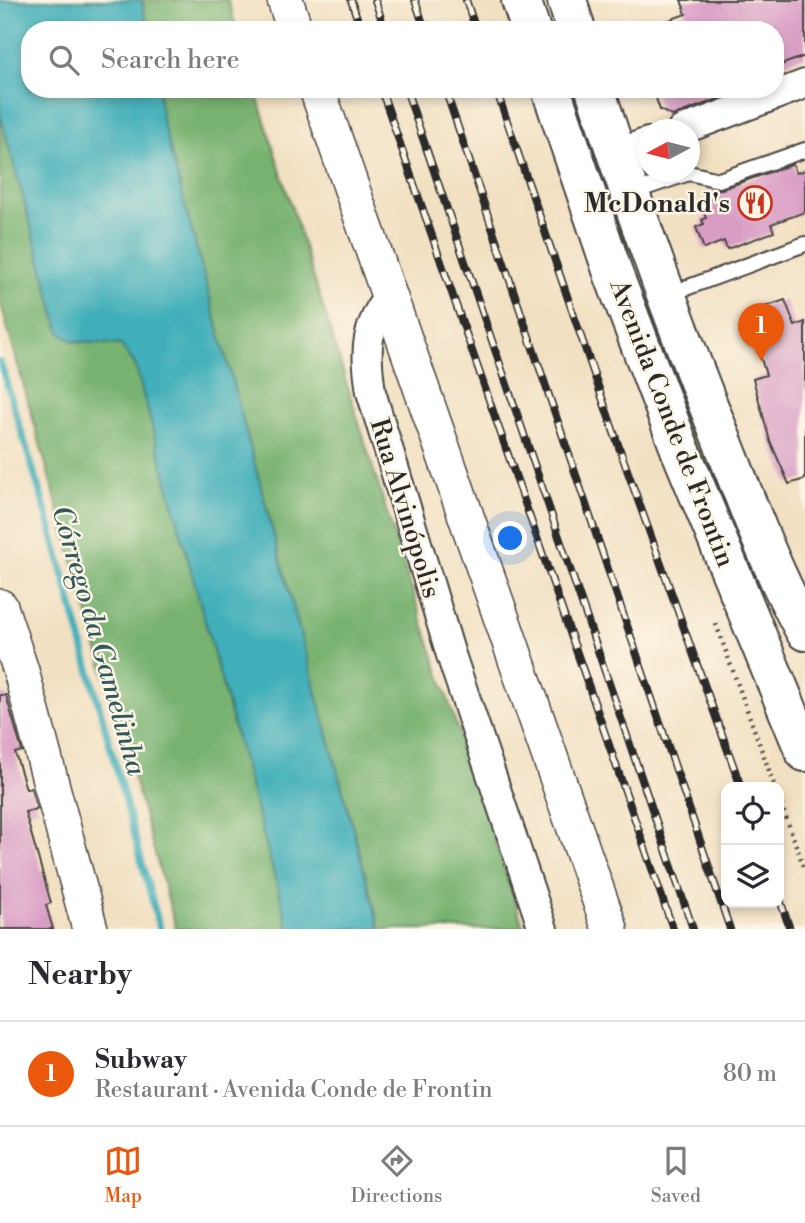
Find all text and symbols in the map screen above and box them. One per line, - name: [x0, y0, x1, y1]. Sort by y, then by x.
- search box: [21, 21, 784, 98]
- icon: search: [45, 41, 83, 79]
- text: Search here: [101, 44, 240, 76]
- north arrow: [637, 119, 700, 182]
- restaurant icon: McDonald's: [736, 184, 774, 222]
- place label: McDonald's: [584, 188, 730, 220]
- street label: Avenida Conde de Frontin: [602, 274, 742, 572]
- pin: 1: [738, 303, 784, 361]
- street label: Rua Alvinópolis: [363, 415, 448, 602]
- water label: Córrego da Gamelinha: [43, 502, 154, 780]
- your location: [493, 521, 527, 555]
- map controls: [721, 782, 784, 908]
- button: locate: [721, 782, 784, 845]
- button: layers: [721, 845, 784, 908]
- text: Nearby: [28, 956, 132, 994]
- text: Subway: [95, 1044, 187, 1076]
- text: 1: [45, 1060, 57, 1088]
- text: 80 m: [723, 1060, 777, 1088]
- text: Restaurant · Avenida Conde de Frontin: [95, 1076, 492, 1104]
- tab: Map: [104, 1142, 142, 1208]
- tab: Directions: [351, 1142, 442, 1208]
- tab: Saved: [651, 1142, 701, 1208]

